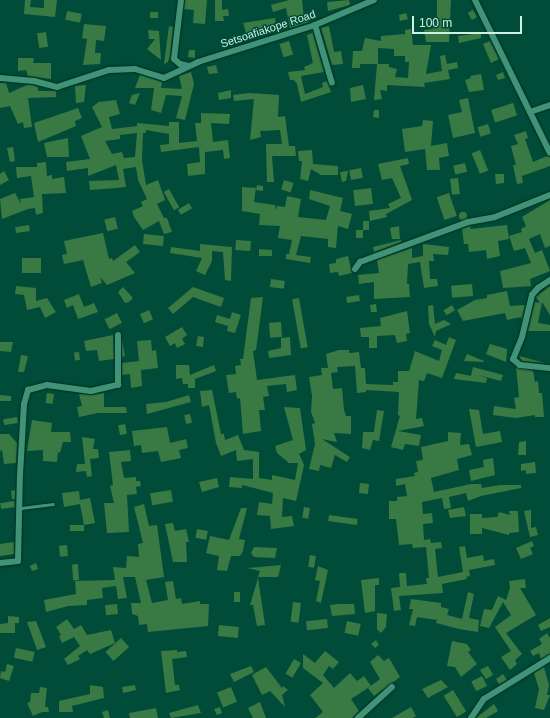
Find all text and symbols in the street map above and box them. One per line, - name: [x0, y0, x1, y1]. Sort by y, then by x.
- street label: Setsoafiakope Road: [219, 7, 317, 51]
- scale bar: [414, 8, 524, 34]
- text: 100 m: [419, 16, 452, 30]

